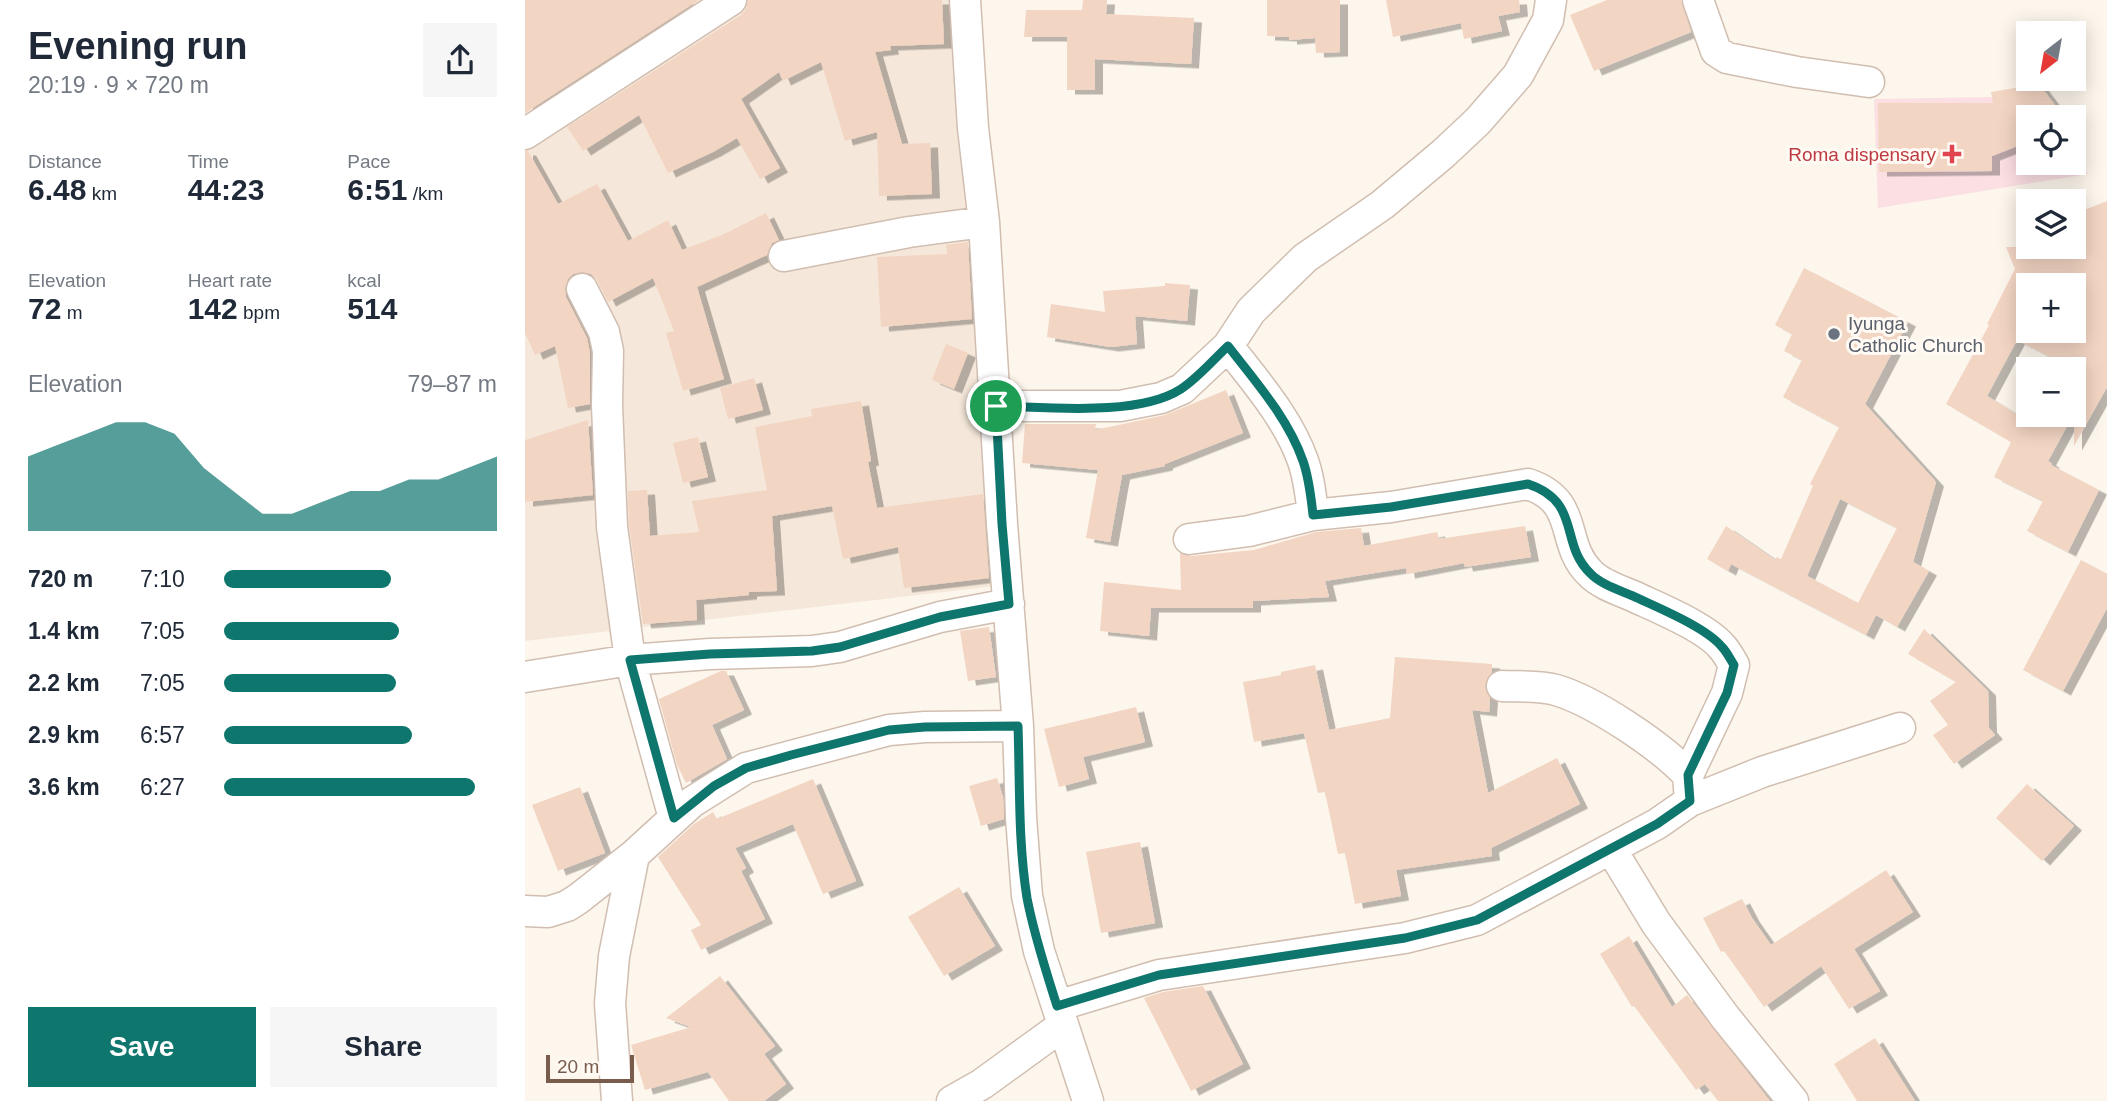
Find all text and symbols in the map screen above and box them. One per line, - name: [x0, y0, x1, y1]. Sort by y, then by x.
- north arrow: [2016, 21, 2086, 91]
- map controls: [2016, 21, 2086, 427]
- button: share: [423, 23, 497, 97]
- text: Evening run: [28, 25, 248, 67]
- text: 20:19 · 9 × 720 m: [28, 72, 209, 98]
- button: locate: [2016, 105, 2086, 175]
- place label: Roma dispensary: [1788, 144, 1937, 165]
- marker: Roma dispensary: [1942, 144, 1962, 164]
- text: Distance: [28, 151, 102, 172]
- text: Time: [188, 151, 229, 172]
- text: Pace: [347, 151, 391, 172]
- text: 6.48: [28, 173, 86, 206]
- text: 44:23: [188, 173, 264, 206]
- text: 6:51: [347, 173, 407, 206]
- text: km: [86, 183, 117, 204]
- text: /km: [407, 183, 443, 204]
- button: layers: [2016, 189, 2086, 259]
- text: Elevation: [28, 270, 106, 291]
- text: Heart rate: [188, 270, 272, 291]
- text: kcal: [347, 270, 381, 291]
- button: +: [2016, 273, 2086, 343]
- text: 72: [28, 292, 61, 325]
- text: 142: [188, 292, 238, 325]
- text: 514: [347, 292, 397, 325]
- text: m: [61, 302, 82, 323]
- text: bpm: [238, 302, 280, 323]
- place label: Iyunga Catholic Church: [1848, 313, 1983, 356]
- marker: Iyunga Catholic Church: [1826, 326, 1842, 342]
- button: −: [2016, 357, 2086, 427]
- text: Elevation: [28, 371, 123, 397]
- text: 79–87 m: [407, 371, 497, 397]
- pin: [966, 376, 1026, 436]
- icon: arrive: [977, 387, 1015, 425]
- text: 720 m: [28, 566, 93, 592]
- text: 7:10: [140, 566, 185, 592]
- text: 1.4 km: [28, 618, 100, 644]
- text: 7:05: [140, 618, 185, 644]
- text: 2.2 km: [28, 670, 100, 696]
- text: 7:05: [140, 670, 185, 696]
- text: 2.9 km: [28, 722, 100, 748]
- text: 6:57: [140, 722, 185, 748]
- text: 3.6 km: [28, 774, 100, 800]
- text: 6:27: [140, 774, 185, 800]
- button: Save: [28, 1007, 256, 1087]
- button: Share: [270, 1007, 497, 1087]
- scale bar: [546, 1052, 633, 1084]
- text: 20 m: [557, 1056, 599, 1077]

